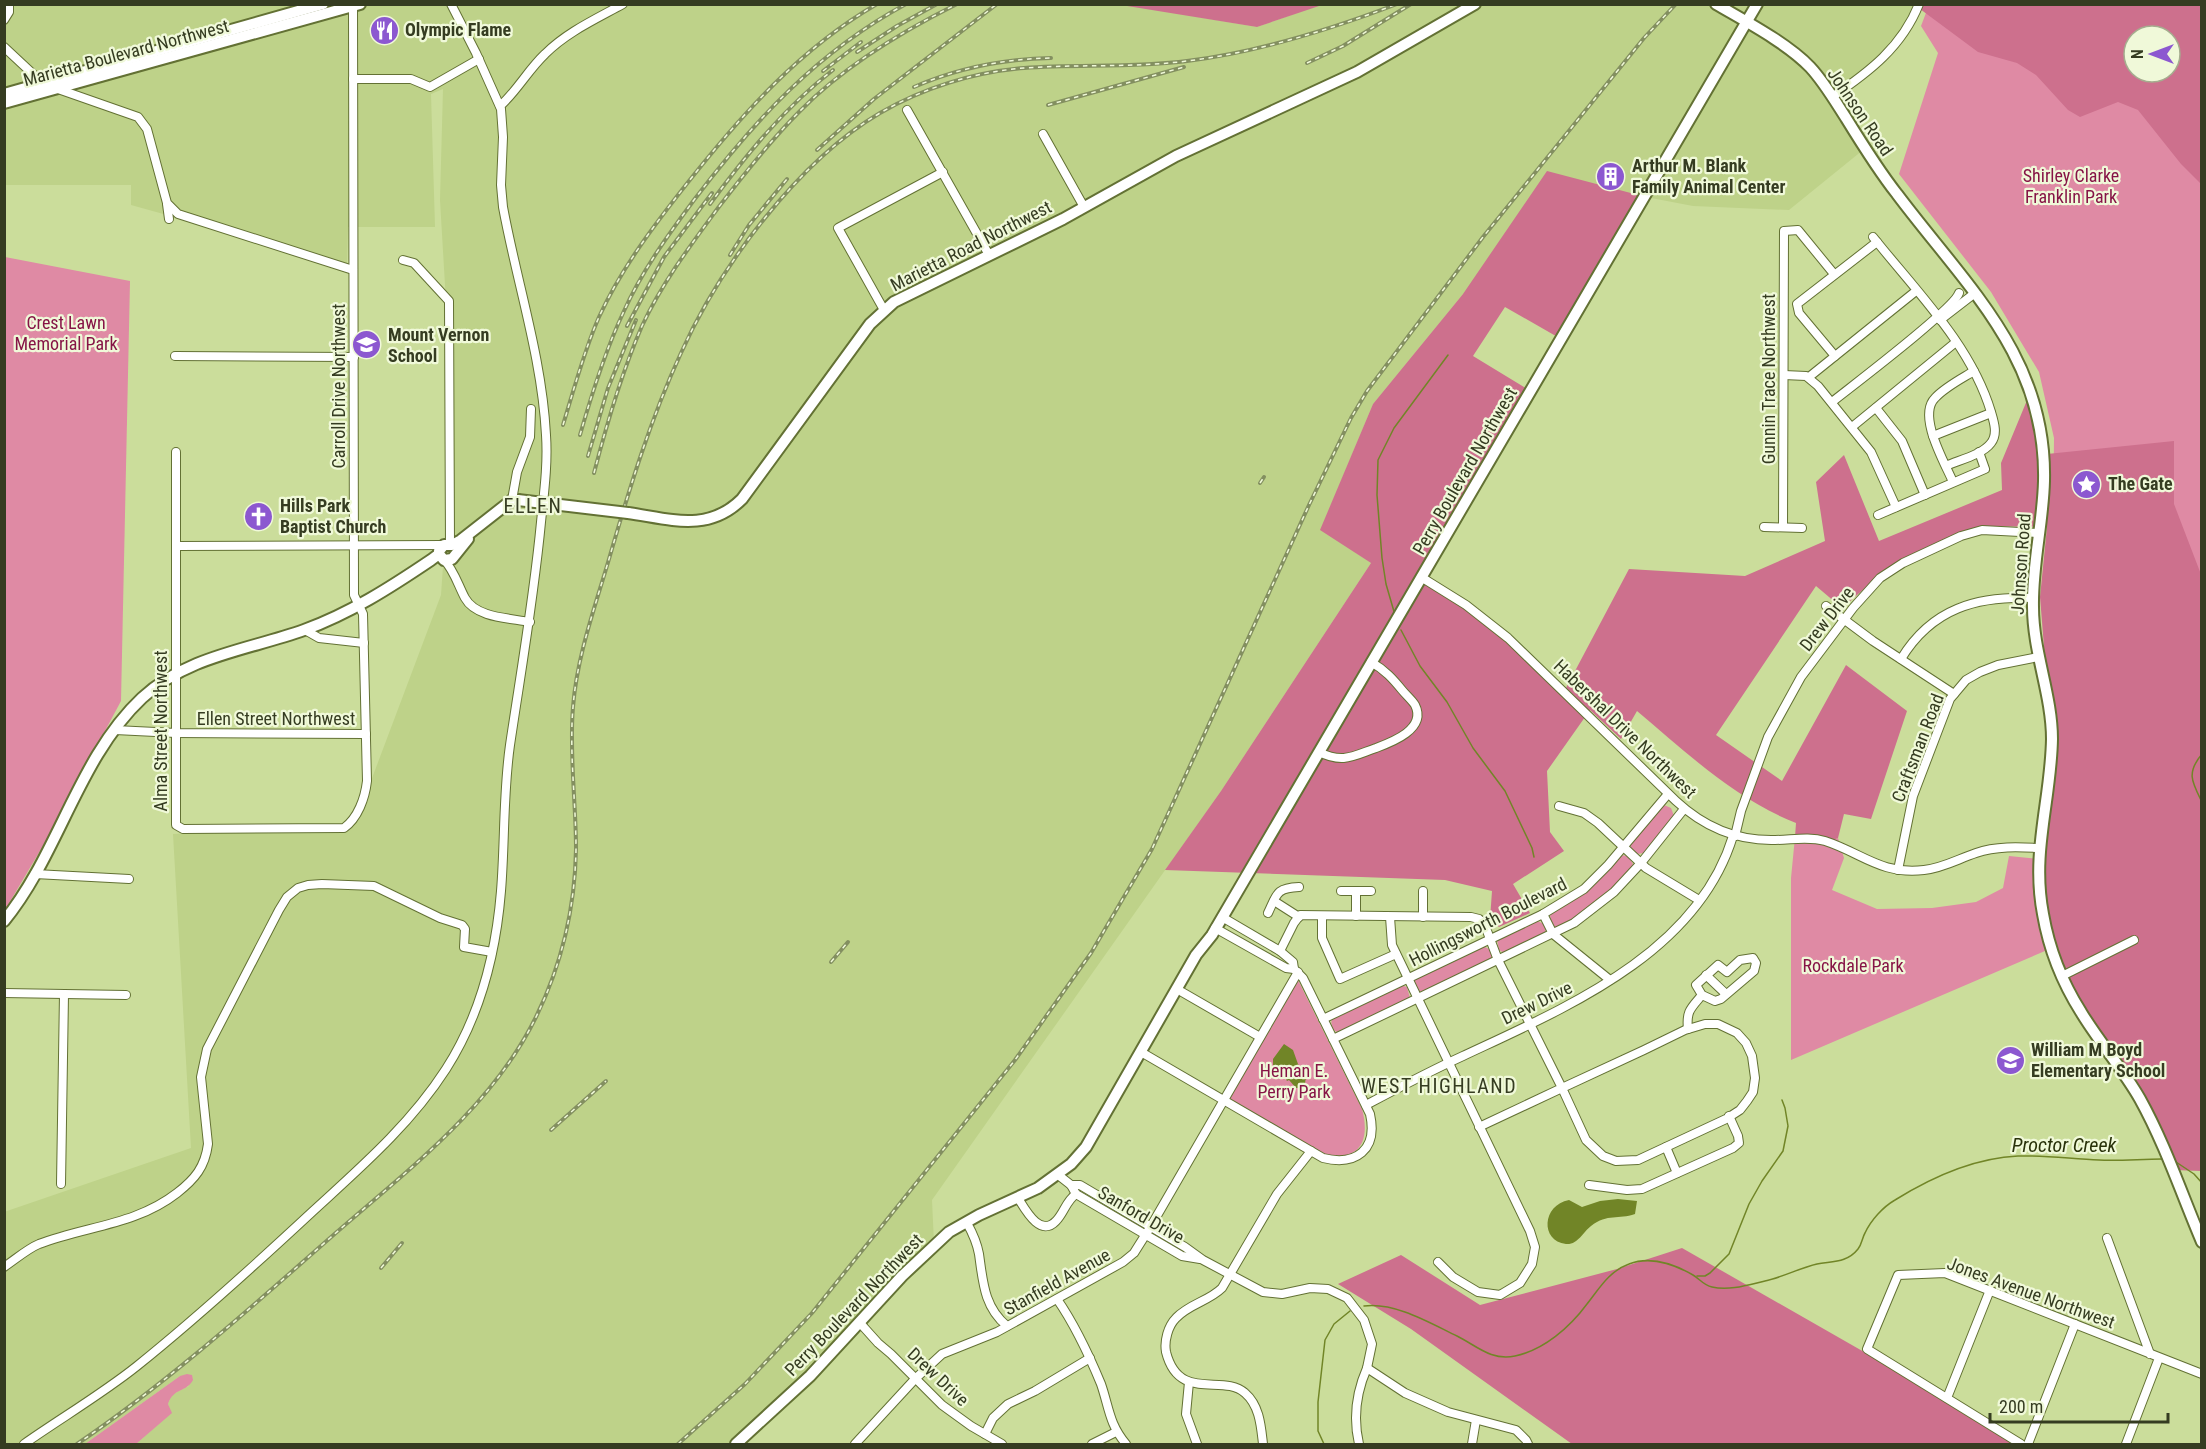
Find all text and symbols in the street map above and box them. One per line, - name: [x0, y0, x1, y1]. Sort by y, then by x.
- restaurant icon: Olympic Flame: [368, 14, 400, 46]
- street label: Marietta Boulevard Northwest: [21, 15, 231, 90]
- place label: Olympic Flame: [405, 19, 512, 40]
- north arrow: [2122, 24, 2182, 84]
- text: N: [2128, 49, 2147, 59]
- street label: Johnson Road: [1823, 64, 1897, 160]
- place label: Arthur M. Blank Family Animal Center: [1632, 155, 1785, 197]
- building icon: Arthur M. Blank Family Animal Center: [1595, 160, 1627, 192]
- park label: Shirley Clarke Franklin Park: [2023, 165, 2119, 207]
- street label: Marietta Road Northwest: [887, 196, 1055, 295]
- street label: Gunnin Trace Northwest: [1758, 294, 1779, 464]
- street label: Carroll Drive Northwest: [328, 304, 349, 468]
- park label: Crest Lawn Memorial Park: [14, 312, 118, 354]
- place label: Mount Vernon School: [388, 324, 489, 366]
- school or university icon: Mount Vernon School: [351, 329, 383, 361]
- street label: Perry Boulevard Northwest: [1408, 383, 1521, 558]
- place icon: The Gate: [2071, 468, 2103, 500]
- place label: The Gate: [2108, 473, 2173, 494]
- district label: ELLEN: [504, 494, 562, 518]
- place label: Hills Park Baptist Church: [280, 495, 386, 537]
- church icon: Hills Park Baptist Church: [243, 500, 275, 532]
- street label: Johnson Road: [2006, 513, 2035, 615]
- street label: Drew Drive: [1795, 582, 1858, 655]
- street label: Alma Street Northwest: [150, 651, 171, 811]
- street label: Habershal Drive Northwest: [1550, 655, 1701, 802]
- street label: Craftsman Road: [1887, 691, 1948, 805]
- street label: Ellen Street Northwest: [197, 708, 355, 729]
- street label: Hollingsworth Boulevard: [1406, 873, 1570, 970]
- park label: Rockdale Park: [1802, 955, 1904, 976]
- street label: Drew Drive: [1498, 977, 1575, 1029]
- place label: William M Boyd Elementary School: [2031, 1039, 2165, 1081]
- school or university icon: William M Boyd Elementary School: [1994, 1044, 2026, 1076]
- park label: Heman E. Perry Park: [1257, 1060, 1331, 1102]
- district label: WEST HIGHLAND: [1361, 1074, 1517, 1098]
- water label: Proctor Creek: [2012, 1133, 2118, 1157]
- street label: Sanford Drive: [1095, 1182, 1188, 1248]
- street label: Perry Boulevard Northwest: [780, 1229, 927, 1380]
- street label: Stanfield Avenue: [1000, 1244, 1114, 1319]
- street label: Jones Avenue Northwest: [1944, 1252, 2118, 1333]
- street label: Drew Drive: [903, 1343, 973, 1410]
- scale bar: [1990, 1386, 2168, 1424]
- text: 200 m: [1999, 1396, 2043, 1417]

